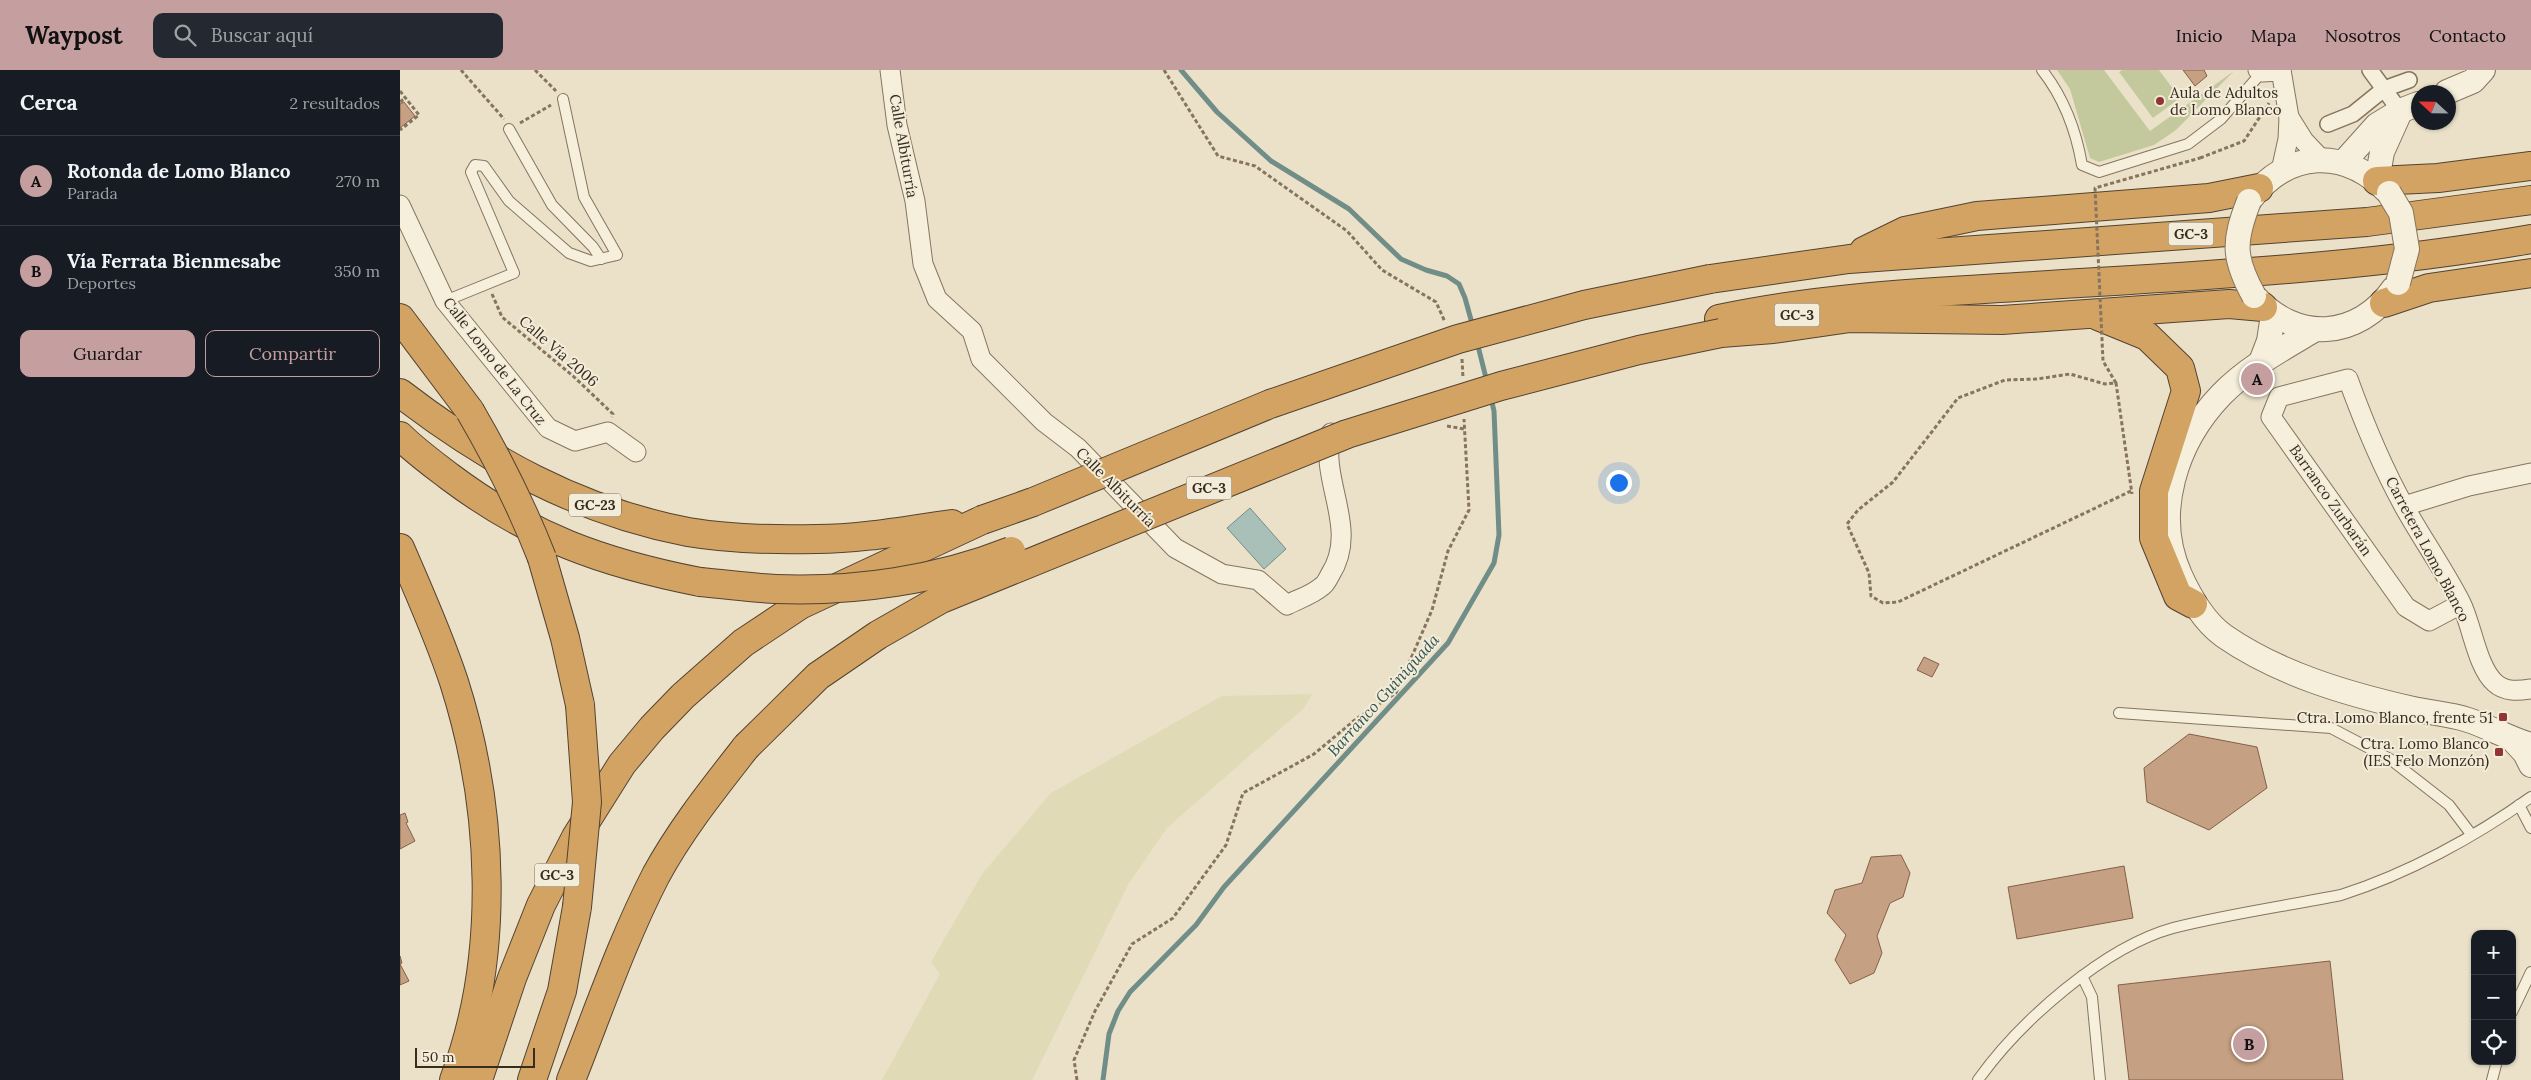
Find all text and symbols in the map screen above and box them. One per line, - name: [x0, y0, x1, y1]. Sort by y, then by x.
- search box: [153, 13, 503, 58]
- text: Waypost: [25, 20, 123, 51]
- icon: search: [171, 21, 199, 49]
- text: Buscar aquí: [211, 23, 313, 47]
- text: Inicio: [2176, 24, 2223, 47]
- text: Mapa: [2251, 24, 2296, 47]
- text: Nosotros: [2324, 24, 2401, 47]
- text: Contacto: [2429, 24, 2506, 47]
- place label: Aula de Adultos de Lomo Blanco: [2169, 83, 2282, 119]
- north arrow: [2411, 85, 2456, 130]
- text: Cerca: [20, 89, 78, 116]
- text: 2 resultados: [290, 93, 380, 113]
- street label: Calle Albiturría: [886, 93, 923, 200]
- marker: Aula de Adultos de Lomo Blanco: [2154, 95, 2166, 107]
- text: Rotonda de Lomo Blanco: [67, 159, 291, 183]
- text: A: [31, 171, 41, 191]
- text: 270 m: [336, 171, 380, 191]
- text: Parada: [67, 183, 118, 203]
- road number: GC-3: [2168, 222, 2214, 245]
- text: Vía Ferrata Bienmesabe: [67, 249, 281, 273]
- text: B: [31, 261, 41, 281]
- text: 350 m: [334, 261, 380, 281]
- text: Deportes: [67, 273, 136, 293]
- street label: Calle Lomo de La Cruz: [439, 293, 551, 429]
- road number: GC-3: [1774, 304, 1820, 326]
- street label: Calle Vía 2006: [515, 311, 603, 391]
- button: Guardar: [20, 330, 195, 377]
- button: Compartir: [205, 330, 380, 377]
- pin: A: [2241, 360, 2273, 398]
- street label: Barranco Zurbarán: [2285, 441, 2377, 559]
- street label: Calle Albiturría: [1072, 443, 1160, 531]
- your location: [1606, 470, 1632, 496]
- street label: Carretera Lomo Blanco: [2382, 473, 2474, 625]
- road number: GC-3: [1186, 476, 1232, 499]
- road number: GC-23: [569, 494, 621, 516]
- water label: Barranco Guiniguada: [1323, 630, 1443, 760]
- place label: Ctra. Lomo Blanco, frente 51: [2297, 708, 2493, 727]
- marker: Ctra. Lomo Blanco, frente 51: [2497, 711, 2509, 723]
- place label: Ctra. Lomo Blanco (IES Felo Monzón): [2361, 734, 2489, 771]
- marker: Ctra. Lomo Blanco (IES Felo Monzón): [2493, 746, 2505, 758]
- road number: GC-3: [534, 864, 580, 886]
- map controls: [2471, 930, 2516, 1065]
- button: +: [2471, 930, 2516, 975]
- button: −: [2471, 975, 2516, 1020]
- button: locate: [2471, 1020, 2516, 1065]
- pin: B: [2233, 1025, 2265, 1063]
- scale bar: [415, 1045, 535, 1068]
- text: 50 m: [422, 1048, 455, 1066]

